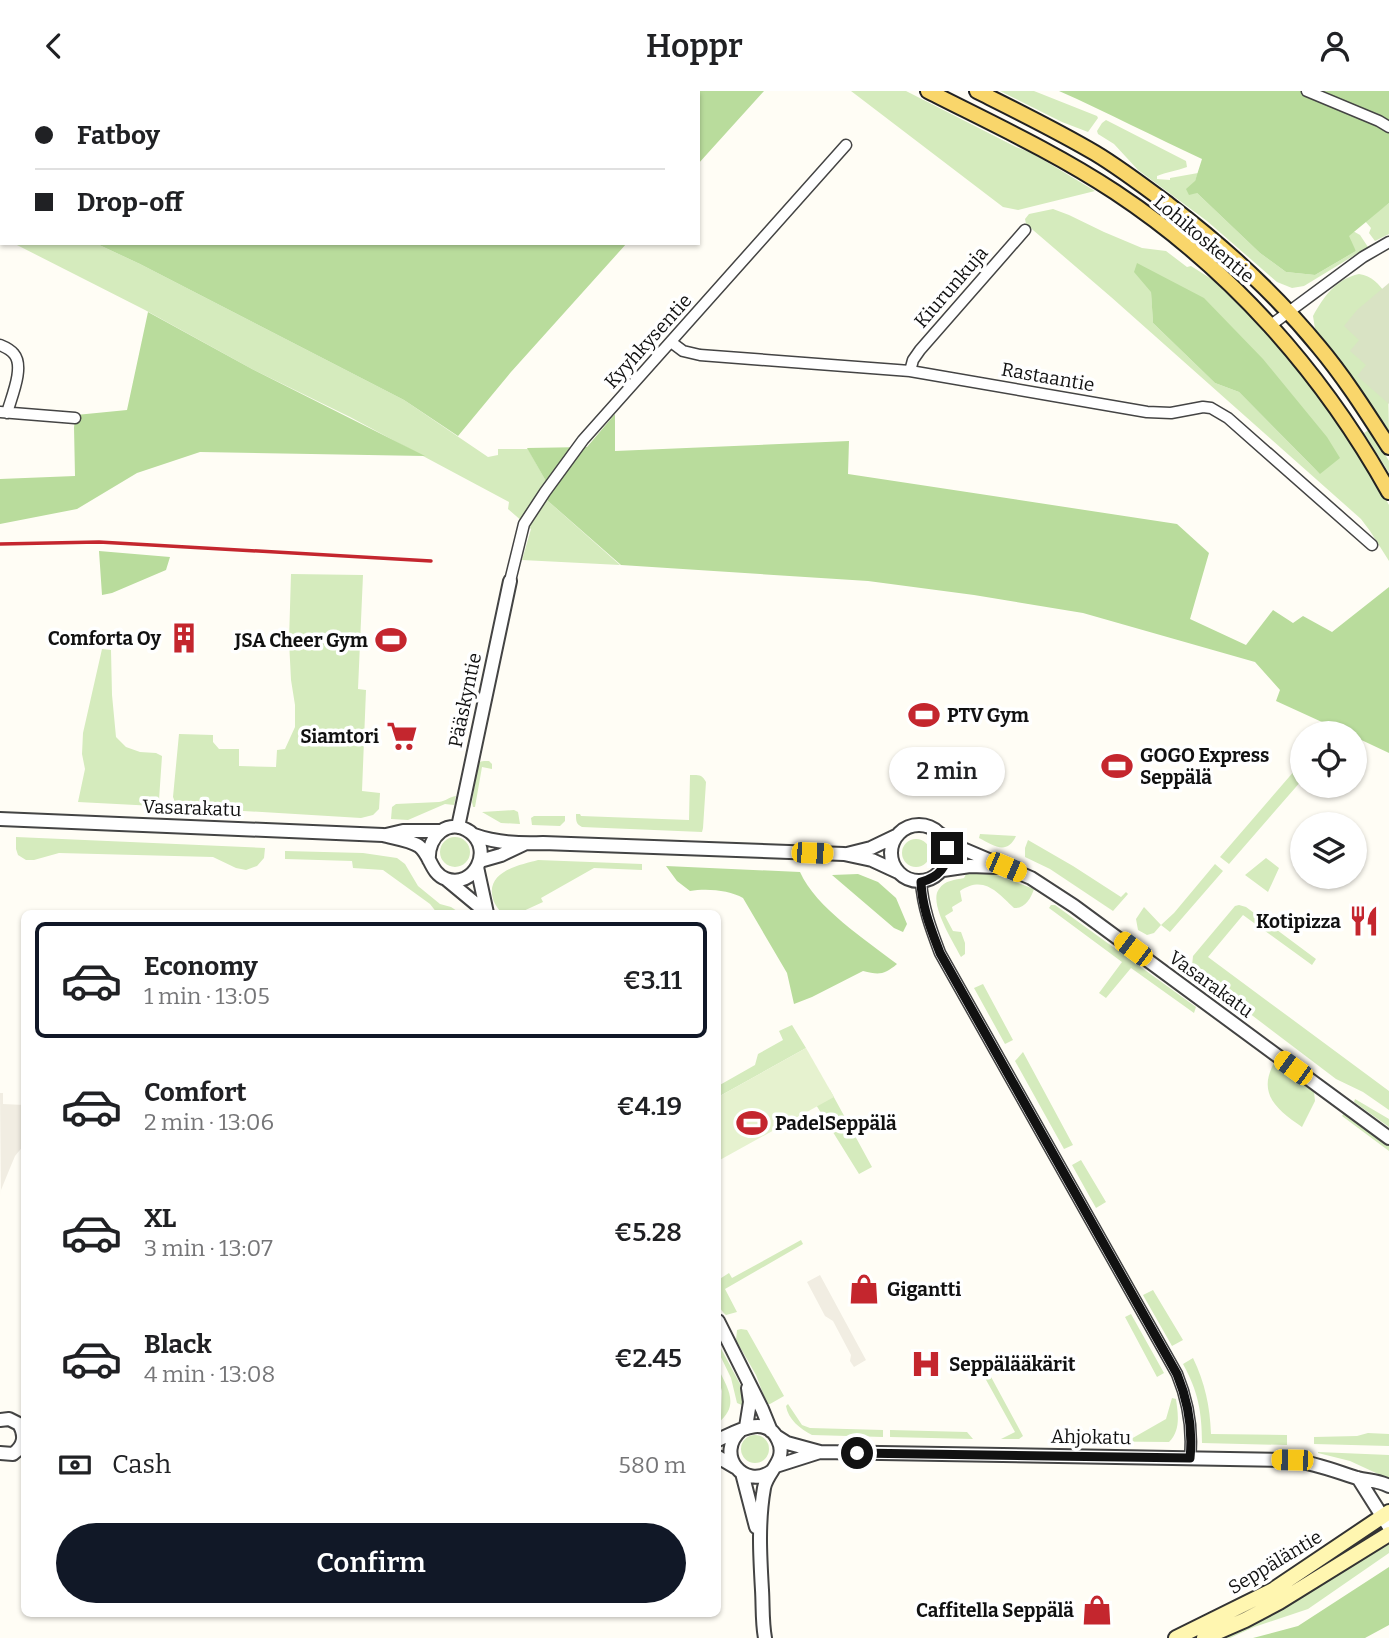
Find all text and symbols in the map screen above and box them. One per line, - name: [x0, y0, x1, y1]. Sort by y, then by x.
- icon: back: [35, 27, 73, 65]
- text: Hoppr: [646, 27, 743, 65]
- icon: person: [1316, 27, 1354, 65]
- text: Fatboy: [77, 120, 160, 151]
- text: Drop-off: [77, 187, 183, 218]
- street label: Lohikoskentie: [1149, 190, 1259, 288]
- street label: Kiurunkuja: [909, 241, 993, 332]
- street label: Kyyhkysentie: [599, 289, 697, 393]
- street label: Rastaantie: [1000, 358, 1096, 396]
- building icon: Comforta Oy: [167, 621, 201, 655]
- sports icon: JSA Cheer Gym: [374, 623, 408, 657]
- place label: Comforta Oy: [48, 627, 161, 650]
- place label: JSA Cheer Gym: [234, 629, 368, 652]
- street label: Pääskyntie: [444, 651, 486, 749]
- sports icon: PTV Gym: [907, 698, 941, 732]
- place label: PTV Gym: [947, 704, 1029, 727]
- supermarket icon: Siamtori: [385, 719, 419, 753]
- map controls: [1290, 721, 1367, 889]
- button: locate: [1290, 721, 1367, 798]
- place label: Siamtori: [300, 725, 379, 748]
- place label: GOGO Express Seppälä: [1140, 744, 1269, 789]
- callout: 2 min: [889, 747, 1005, 795]
- sports icon: GOGO Express Seppälä: [1100, 749, 1134, 783]
- text: 2 min: [917, 757, 977, 785]
- street label: Vasarakatu: [142, 795, 242, 821]
- button: layers: [1290, 812, 1367, 889]
- route end: [931, 832, 963, 864]
- car: [791, 842, 834, 864]
- car: [983, 849, 1030, 885]
- restaurant icon: Kotipizza: [1347, 904, 1381, 938]
- place label: Kotipizza: [1256, 910, 1341, 933]
- car: [1110, 928, 1157, 970]
- street label: Vasarakatu: [1164, 946, 1258, 1022]
- icon: car: [60, 949, 123, 1012]
- text: Economy: [144, 951, 258, 982]
- text: €3.11: [623, 965, 682, 996]
- text: 1 min · 13:05: [144, 982, 270, 1010]
- car: [1270, 1047, 1317, 1089]
- icon: car: [60, 1075, 123, 1138]
- text: Comfort: [144, 1077, 247, 1108]
- text: €4.19: [616, 1091, 682, 1122]
- sports icon: PadelSeppälä: [735, 1106, 769, 1140]
- text: 2 min · 13:06: [144, 1108, 274, 1136]
- place label: PadelSeppälä: [775, 1112, 897, 1135]
- icon: car: [60, 1201, 123, 1264]
- text: XL: [144, 1203, 176, 1234]
- text: €5.28: [614, 1217, 682, 1248]
- text: 3 min · 13:07: [144, 1234, 273, 1262]
- shop icon: Gigantti: [847, 1272, 881, 1306]
- place label: Gigantti: [887, 1278, 961, 1301]
- icon: car: [60, 1327, 123, 1390]
- text: Black: [144, 1329, 212, 1360]
- text: €2.45: [614, 1343, 682, 1374]
- hospital icon: Seppälääkärit: [909, 1347, 943, 1381]
- place label: Seppälääkärit: [949, 1353, 1076, 1376]
- text: 4 min · 13:08: [144, 1360, 275, 1388]
- street label: Ahjokatu: [1051, 1425, 1132, 1449]
- route start: [841, 1437, 873, 1469]
- icon: cash: [56, 1446, 94, 1484]
- text: Cash: [112, 1449, 171, 1480]
- car: [1271, 1449, 1314, 1471]
- text: 580 m: [619, 1451, 686, 1479]
- button: Confirm: [56, 1523, 686, 1603]
- street label: Seppäläntie: [1224, 1525, 1326, 1599]
- shop icon: Caffitella Seppälä: [1080, 1593, 1114, 1627]
- place label: Caffitella Seppälä: [916, 1599, 1074, 1622]

